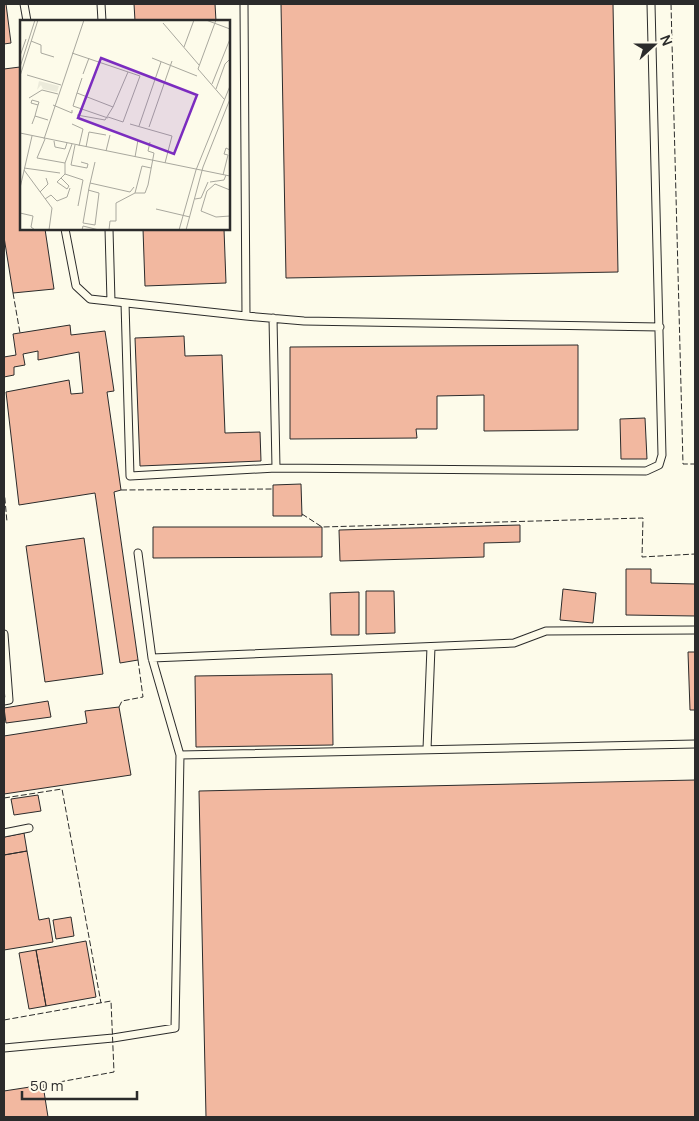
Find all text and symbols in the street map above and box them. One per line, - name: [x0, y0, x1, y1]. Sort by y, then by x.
- inset map: [20, 20, 230, 230]
- north arrow: [629, 20, 679, 70]
- text: N: [656, 32, 677, 48]
- scale bar: [22, 1068, 138, 1100]
- text: 50 m: [30, 1075, 64, 1096]

